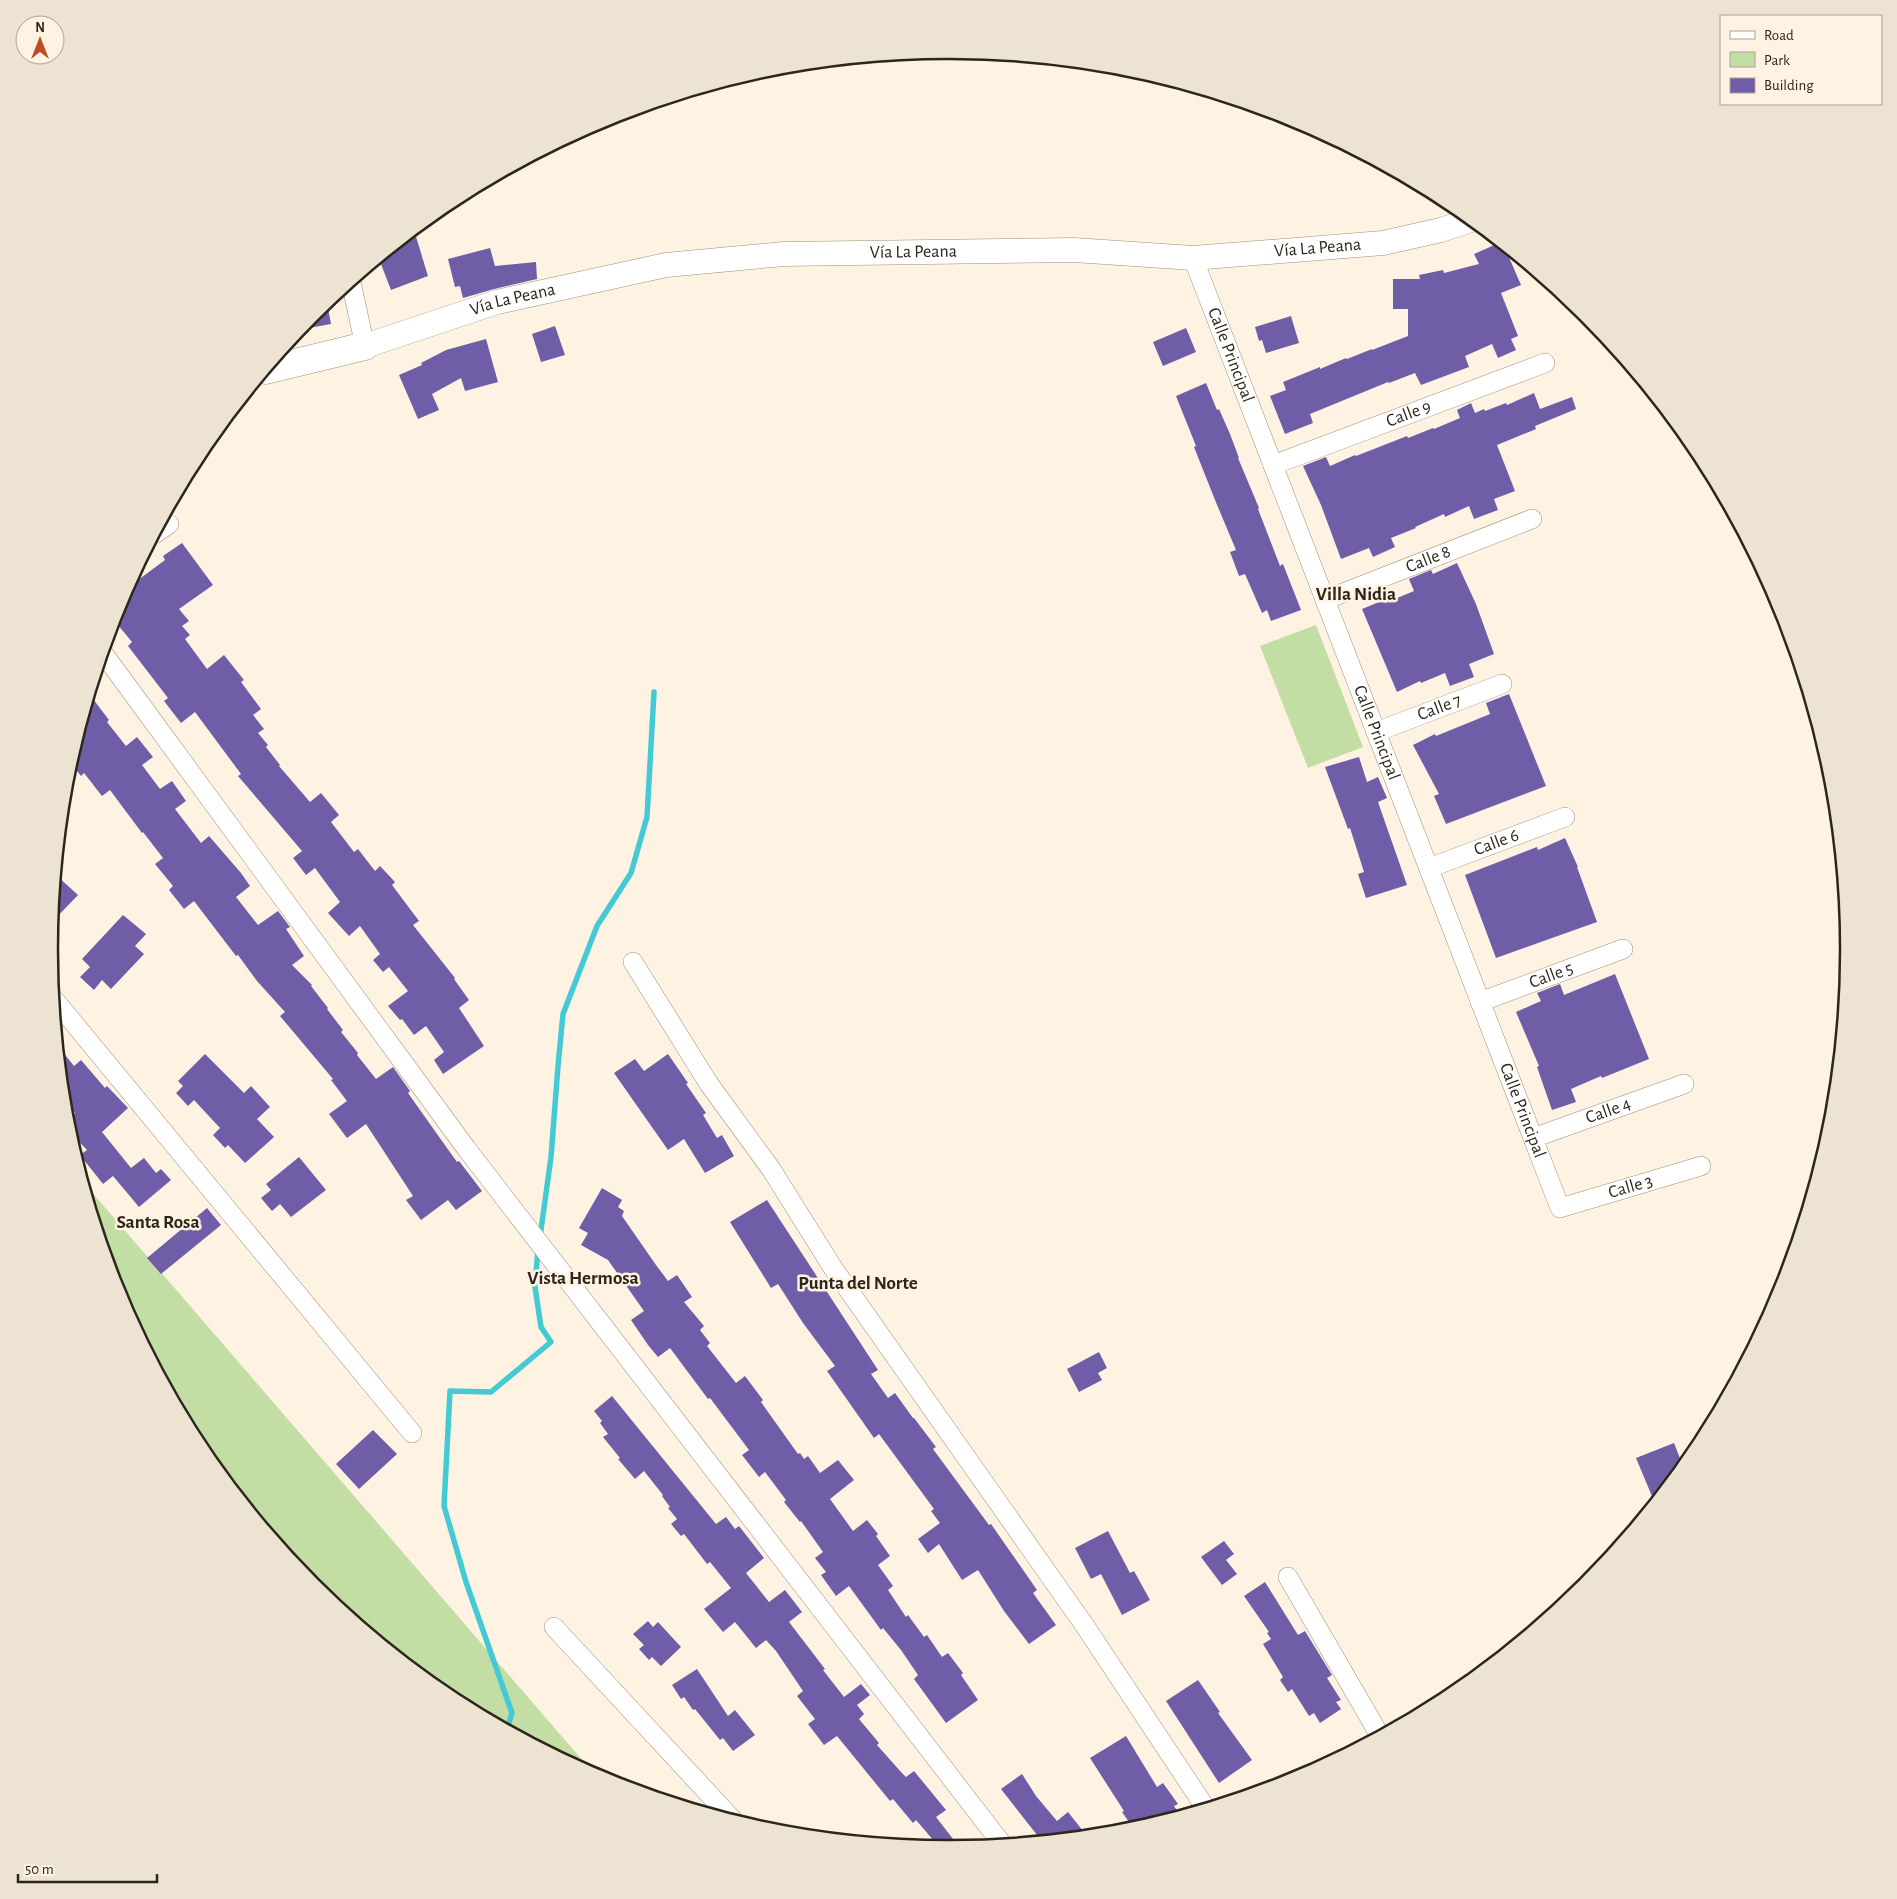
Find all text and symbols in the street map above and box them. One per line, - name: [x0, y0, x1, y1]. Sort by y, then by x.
- north arrow: [15, 15, 65, 65]
- legend: [1720, 15, 1882, 105]
- text: N: [35, 21, 45, 35]
- text: Road: [1764, 28, 1794, 43]
- text: Park: [1764, 53, 1790, 68]
- text: Building: [1764, 78, 1814, 93]
- street label: Vía La Peana: [1273, 236, 1362, 261]
- street label: Vía La Peana: [870, 243, 957, 262]
- street label: Vía La Peana: [468, 280, 557, 319]
- street label: Calle Principal: [1204, 305, 1257, 405]
- street label: Calle 9: [1384, 398, 1434, 431]
- street label: Calle 8: [1403, 543, 1453, 576]
- district label: Villa Nidia: [1316, 585, 1396, 604]
- street label: Calle Principal: [1350, 683, 1403, 783]
- street label: Calle 7: [1415, 691, 1464, 724]
- street label: Calle 6: [1472, 826, 1521, 859]
- street label: Calle 5: [1527, 959, 1576, 992]
- street label: Calle Principal: [1496, 1061, 1549, 1160]
- street label: Calle 4: [1583, 1095, 1634, 1127]
- street label: Calle 3: [1606, 1172, 1655, 1202]
- district label: Santa Rosa: [116, 1213, 200, 1232]
- district label: Vista Hermosa: [527, 1269, 639, 1288]
- district label: Punta del Norte: [798, 1274, 918, 1293]
- scale bar: [18, 1852, 156, 1884]
- text: 50 m: [25, 1862, 54, 1877]

